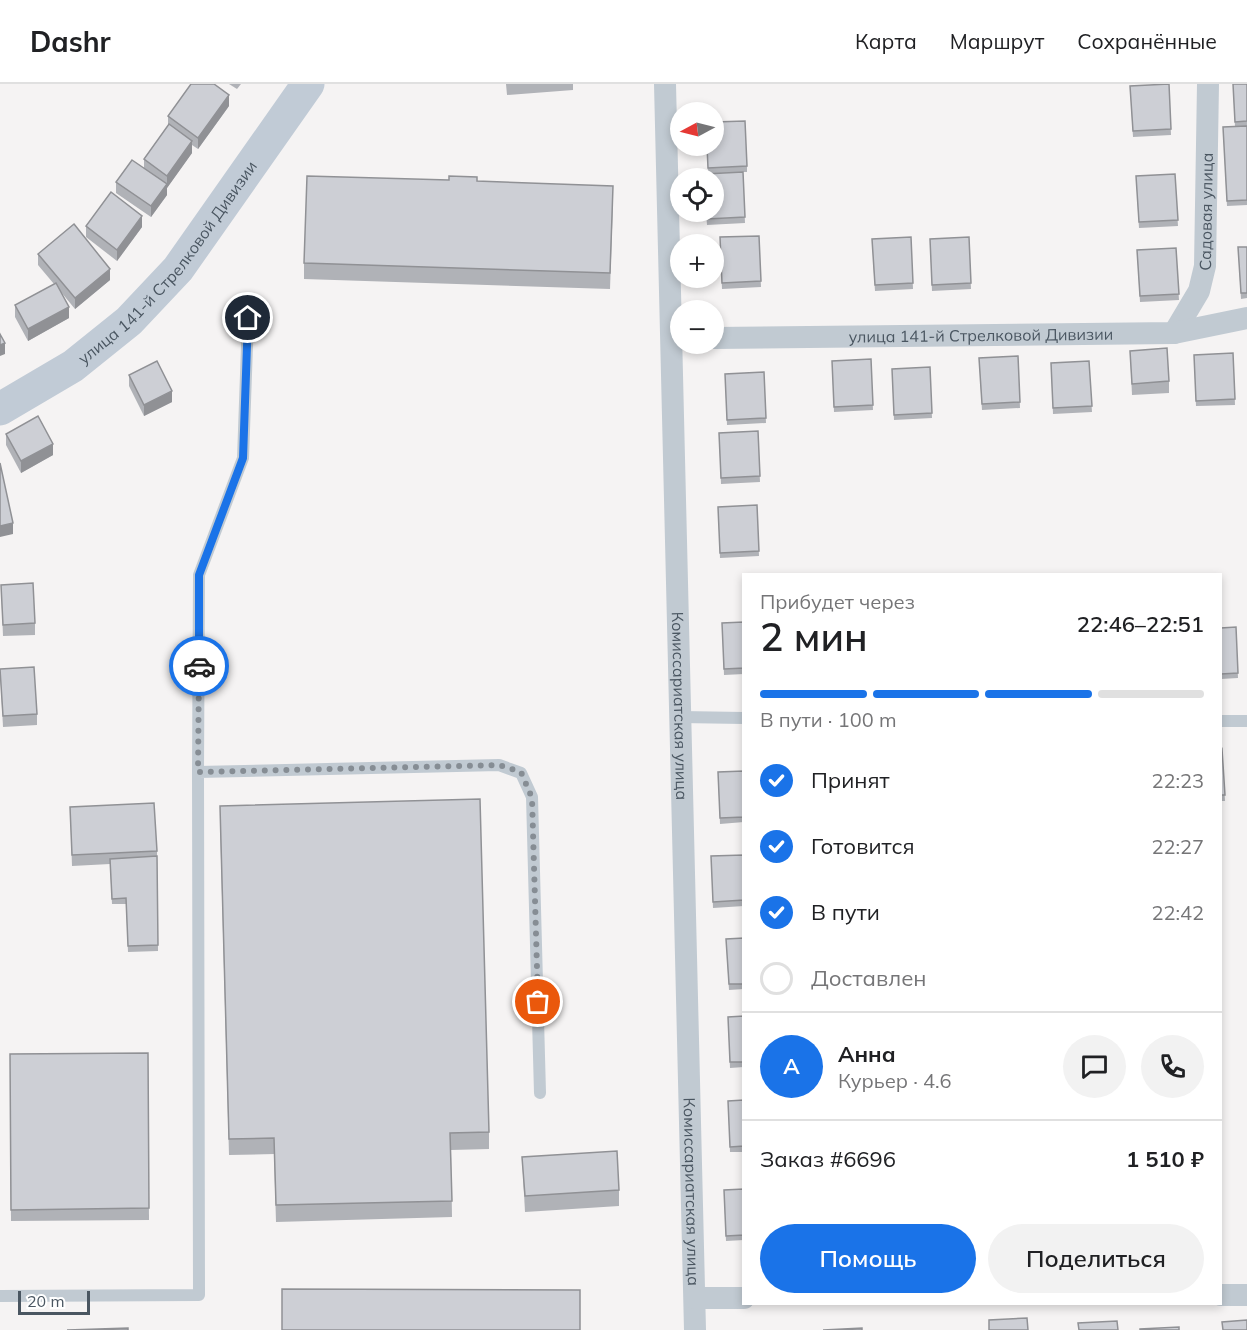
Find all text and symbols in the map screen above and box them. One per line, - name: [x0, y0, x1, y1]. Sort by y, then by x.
- text: Dashr: [30, 24, 111, 59]
- text: Карта: [855, 28, 917, 54]
- text: Маршрут: [950, 28, 1044, 54]
- text: Сохранённые: [1077, 28, 1217, 54]
- north arrow: [670, 102, 724, 156]
- map controls: [670, 102, 724, 354]
- street label: Садовая улица: [1195, 152, 1217, 271]
- street label: улица 141-й Стрелковой Дивизии: [74, 157, 261, 368]
- button: locate: [670, 168, 724, 222]
- button: +: [670, 234, 724, 288]
- pin: [222, 292, 273, 343]
- button: −: [670, 300, 724, 354]
- icon: home: [231, 301, 264, 334]
- street label: улица 141-й Стрелковой Дивизии: [849, 324, 1113, 347]
- text: Прибудет через: [760, 589, 915, 614]
- text: 22:46–22:51: [1077, 610, 1204, 638]
- street label: Комиссариатская улица: [668, 611, 692, 800]
- text: 2 мин: [760, 612, 868, 661]
- courier: [169, 636, 229, 696]
- icon: car: [183, 650, 216, 683]
- text: В пути · 100 m: [760, 707, 896, 732]
- icon: check: [760, 764, 793, 797]
- text: Принят: [811, 766, 890, 794]
- text: 22:23: [1151, 768, 1204, 793]
- icon: check: [760, 830, 793, 863]
- text: Готовится: [811, 832, 915, 860]
- text: 22:27: [1151, 834, 1204, 859]
- icon: check: [760, 896, 793, 929]
- text: В пути: [811, 898, 880, 926]
- text: 22:42: [1151, 900, 1204, 925]
- text: Доставлен: [811, 964, 927, 992]
- pin: [512, 976, 563, 1027]
- icon: bag: [521, 985, 554, 1018]
- button: chat: [1063, 1035, 1126, 1098]
- button: phone: [1141, 1035, 1204, 1098]
- text: Анна: [838, 1040, 896, 1068]
- text: А: [783, 1052, 800, 1080]
- text: Курьер · 4.6: [838, 1068, 952, 1093]
- street label: Комиссариатская улица: [679, 1097, 704, 1286]
- text: Заказ #6696: [760, 1145, 896, 1173]
- text: 1 510 ₽: [1126, 1145, 1204, 1173]
- button: Помощь: [760, 1224, 976, 1293]
- button: Поделиться: [988, 1224, 1204, 1293]
- scale bar: [18, 1288, 90, 1316]
- text: 20 m: [27, 1291, 64, 1311]

